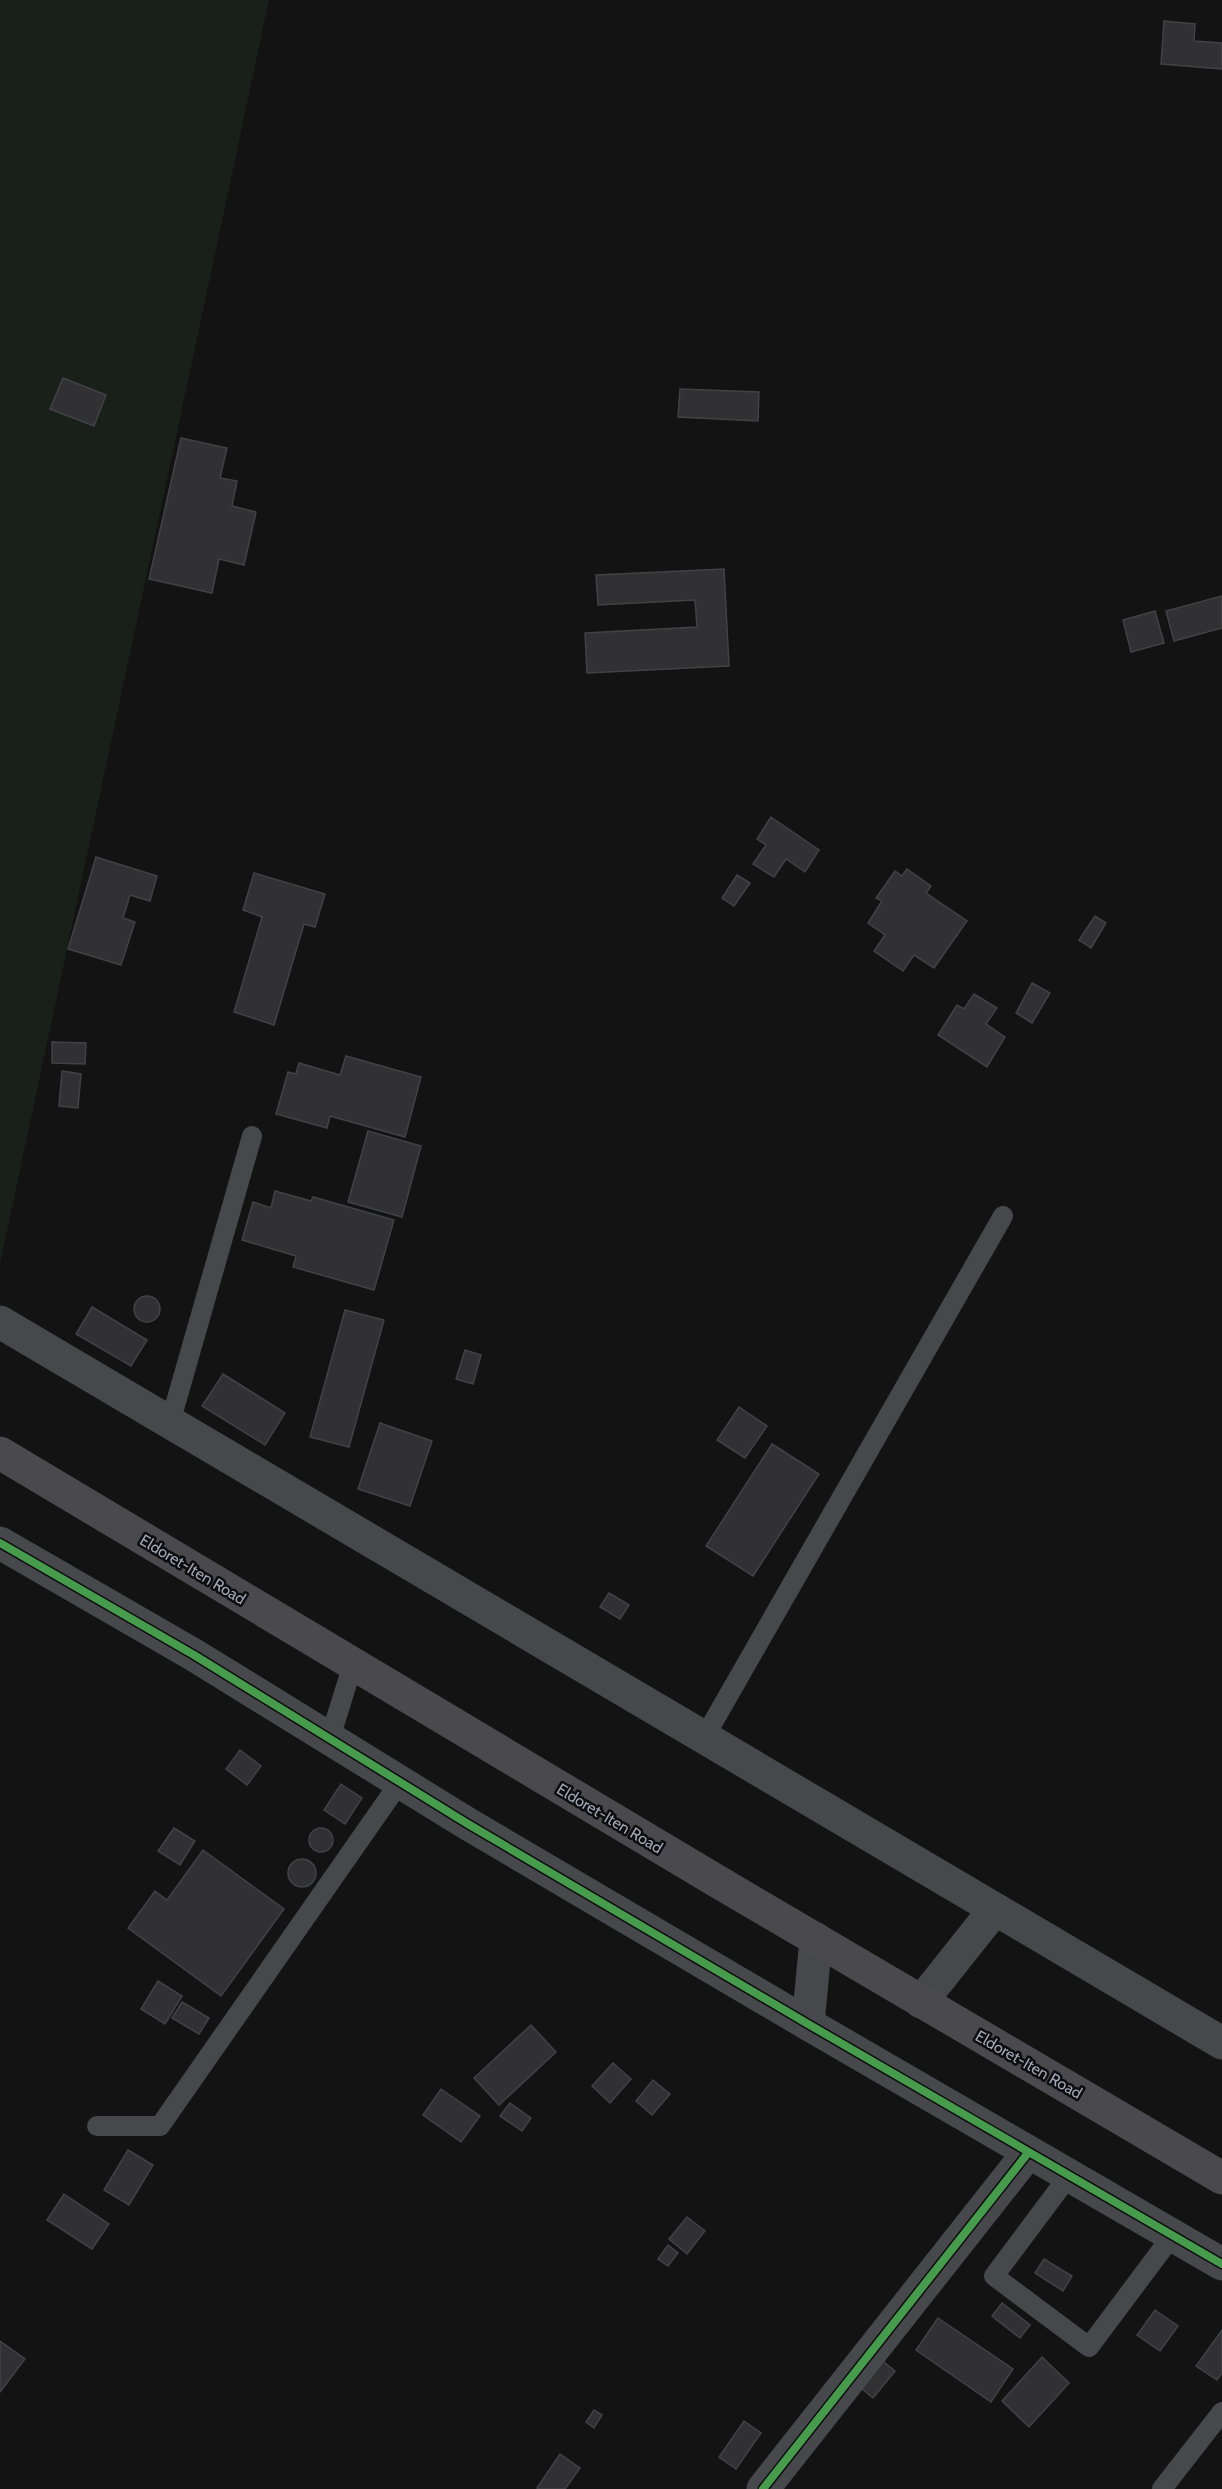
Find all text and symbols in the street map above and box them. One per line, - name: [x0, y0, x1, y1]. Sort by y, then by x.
- street label: Eldoret-Iten Road: [136, 1530, 249, 1609]
- street label: Eldoret-Iten Road: [553, 1779, 666, 1858]
- street label: Eldoret-Iten Road: [972, 2026, 1086, 2103]

